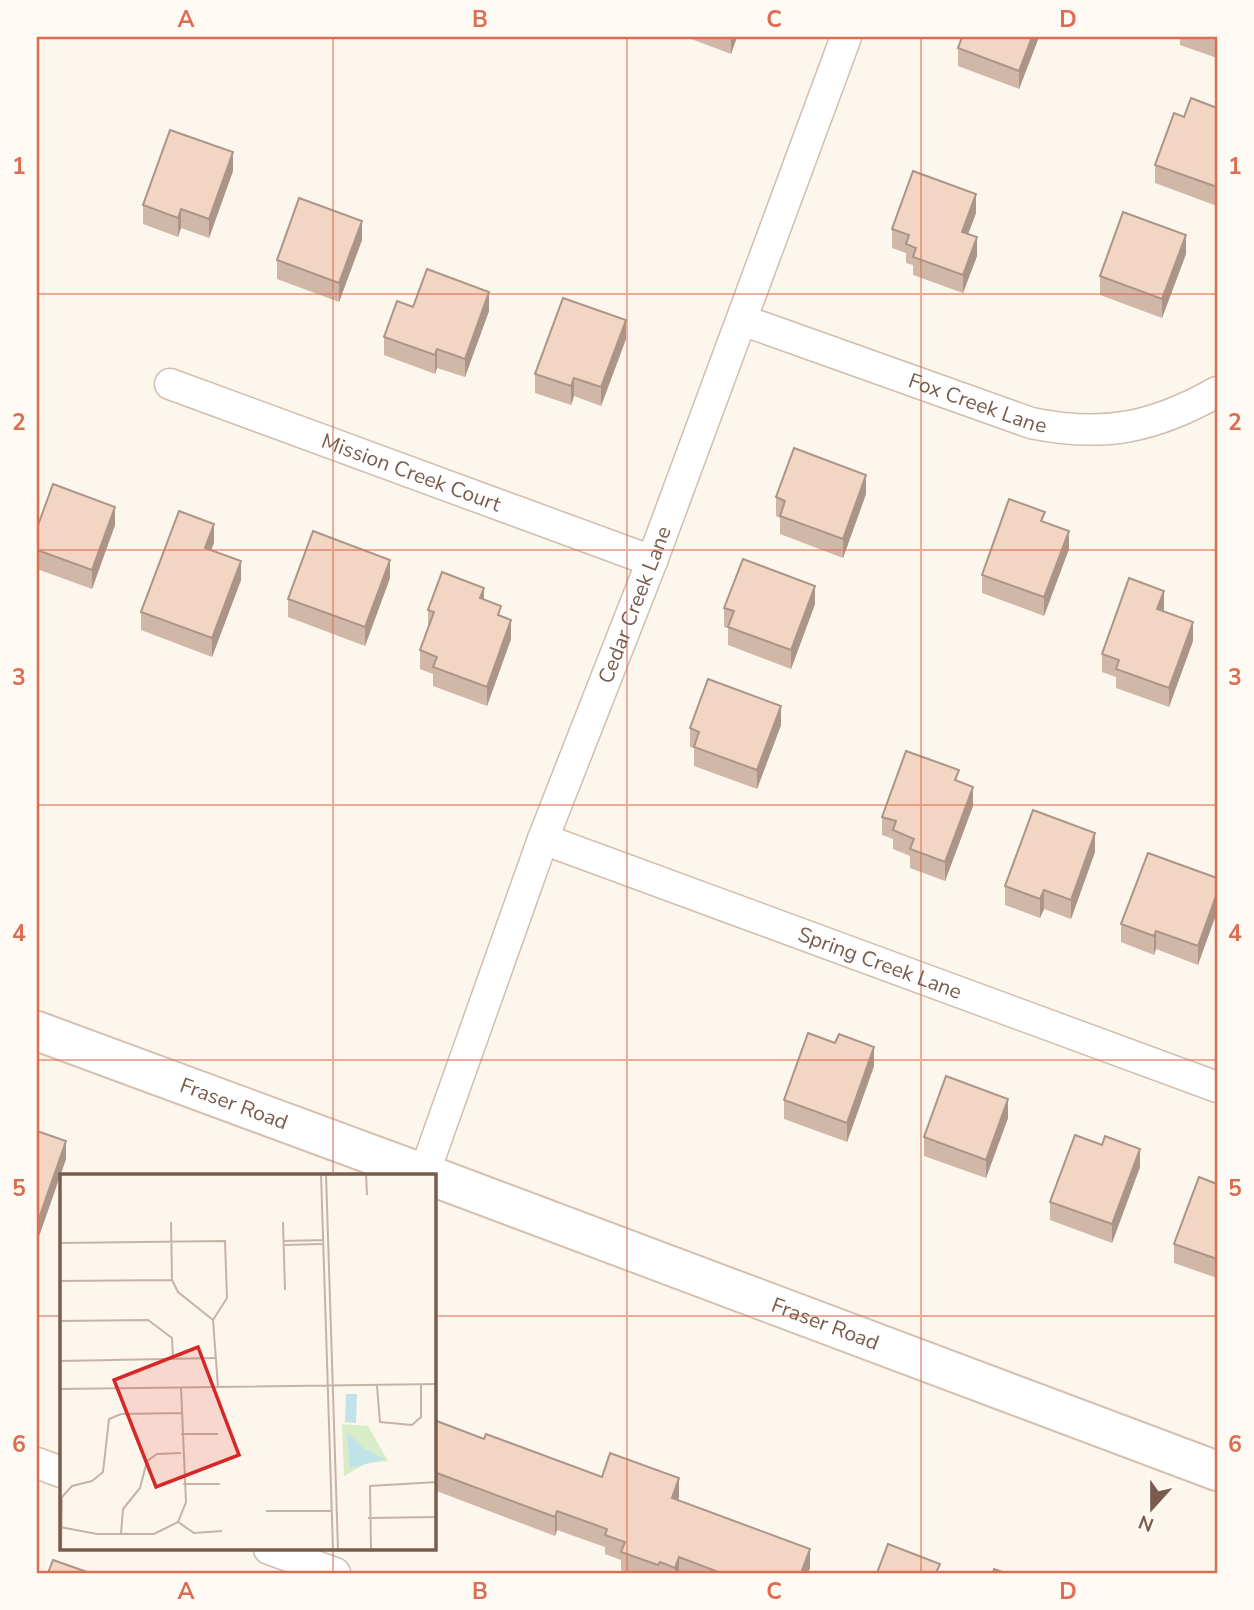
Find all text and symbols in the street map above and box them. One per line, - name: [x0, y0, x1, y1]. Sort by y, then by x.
- text: A: [177, 4, 195, 35]
- text: B: [472, 4, 488, 35]
- text: C: [766, 4, 782, 35]
- text: D: [1059, 4, 1077, 35]
- text: 1: [12, 151, 26, 182]
- text: 1: [1228, 151, 1242, 182]
- street label: Fox Creek Lane: [905, 366, 1049, 440]
- text: 2: [12, 407, 26, 438]
- text: 2: [1228, 407, 1242, 438]
- street label: Mission Creek Court: [318, 427, 505, 519]
- street label: Cedar Creek Lane: [591, 522, 678, 687]
- text: 3: [12, 662, 26, 693]
- text: 3: [1228, 662, 1242, 693]
- text: 4: [12, 918, 26, 949]
- text: 4: [1228, 918, 1242, 949]
- street label: Spring Creek Lane: [794, 920, 966, 1006]
- street label: Fraser Road: [176, 1071, 292, 1136]
- text: 5: [12, 1173, 26, 1204]
- text: 5: [1228, 1173, 1242, 1204]
- inset map: [60, 1174, 436, 1550]
- street label: Fraser Road: [768, 1291, 883, 1357]
- text: 6: [12, 1429, 26, 1460]
- text: 6: [1228, 1429, 1242, 1460]
- north arrow: [1118, 1474, 1188, 1544]
- text: N: [1135, 1508, 1158, 1538]
- text: A: [177, 1576, 195, 1607]
- text: B: [472, 1576, 488, 1607]
- text: C: [766, 1576, 782, 1607]
- text: D: [1059, 1576, 1077, 1607]

